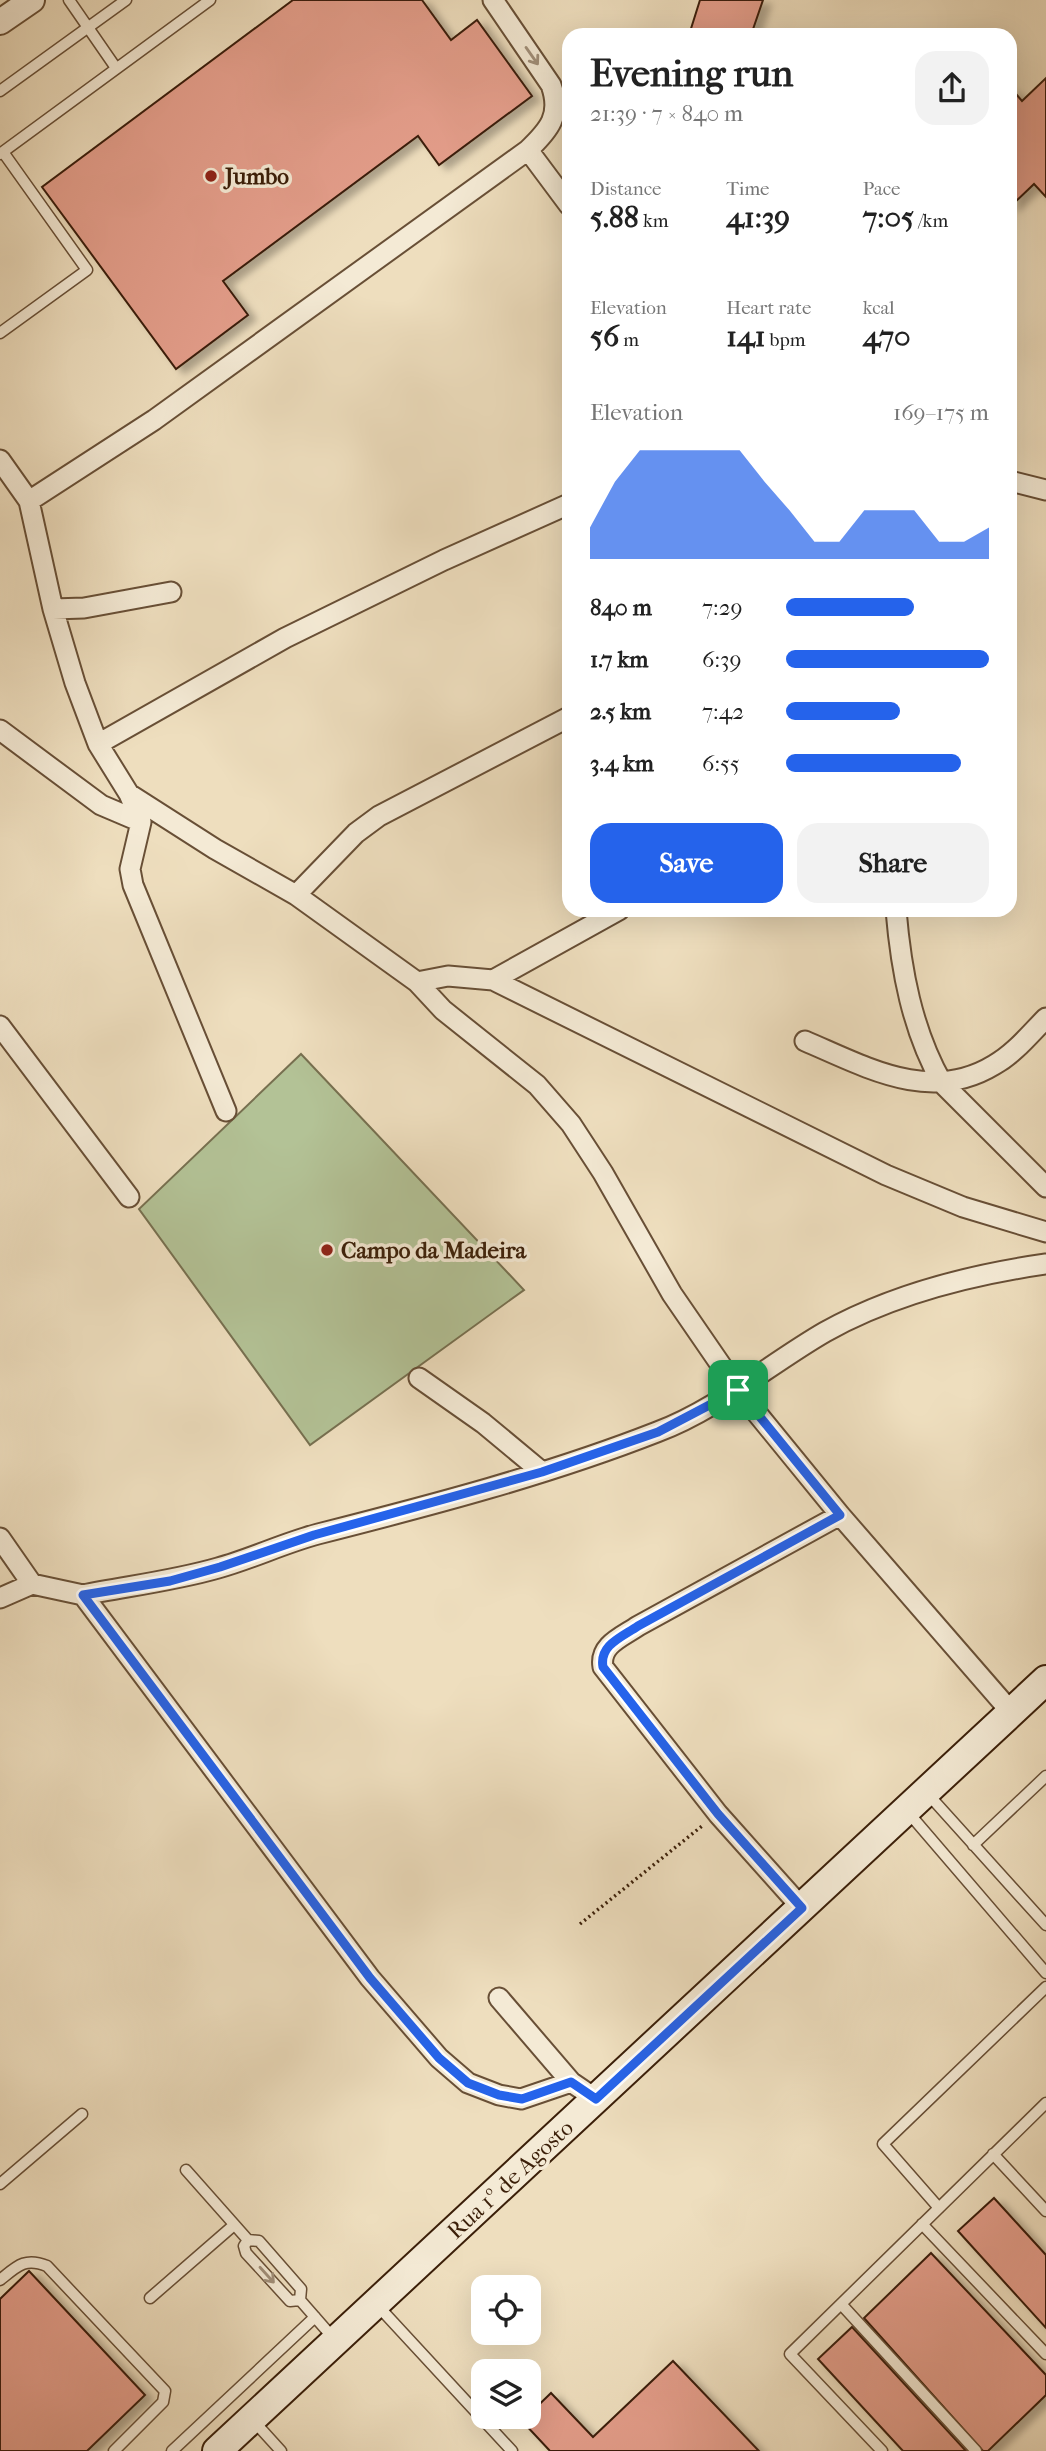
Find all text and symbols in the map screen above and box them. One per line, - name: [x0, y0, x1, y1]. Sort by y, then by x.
- one-way arrow: [525, 46, 539, 65]
- text: Evening run: [590, 51, 793, 96]
- button: share: [915, 51, 989, 125]
- text: 21:39 · 7 × 840 m: [590, 100, 743, 127]
- place label: Jumbo: [223, 163, 289, 190]
- marker: Jumbo: [203, 168, 219, 184]
- text: Distance: [590, 178, 661, 200]
- text: Time: [726, 178, 770, 200]
- text: Pace: [863, 178, 901, 200]
- text: 5.88: [590, 200, 639, 235]
- text: 41:39: [726, 200, 790, 235]
- text: 7:05: [863, 200, 914, 235]
- text: km: [639, 210, 669, 232]
- text: /km: [914, 210, 948, 232]
- text: Elevation: [590, 297, 667, 319]
- text: Heart rate: [726, 297, 811, 319]
- text: kcal: [863, 297, 895, 319]
- text: 56: [590, 319, 619, 354]
- text: 141: [726, 319, 765, 354]
- text: 470: [863, 319, 910, 354]
- text: m: [619, 329, 639, 351]
- text: bpm: [765, 329, 806, 351]
- text: Elevation: [590, 399, 683, 426]
- text: 169–175 m: [893, 399, 989, 426]
- text: 840 m: [590, 594, 652, 621]
- text: 7:29: [702, 594, 743, 621]
- text: 1.7 km: [590, 646, 648, 673]
- text: 6:39: [702, 646, 742, 673]
- text: 2.5 km: [590, 698, 651, 725]
- text: 7:42: [702, 698, 744, 725]
- text: 3.4 km: [590, 750, 654, 777]
- text: 6:55: [702, 750, 740, 777]
- button: Save: [590, 823, 783, 903]
- button: Share: [797, 823, 989, 903]
- place label: Campo da Madeira: [341, 1237, 528, 1264]
- marker: Campo da Madeira: [319, 1242, 335, 1258]
- pin: [708, 1360, 768, 1420]
- icon: arrive: [719, 1371, 757, 1409]
- street label: Rua 1º de Agosto: [442, 2114, 579, 2245]
- one-way arrow: [258, 2266, 275, 2283]
- map controls: [471, 2275, 541, 2429]
- button: locate: [471, 2275, 541, 2345]
- button: layers: [471, 2359, 541, 2429]

